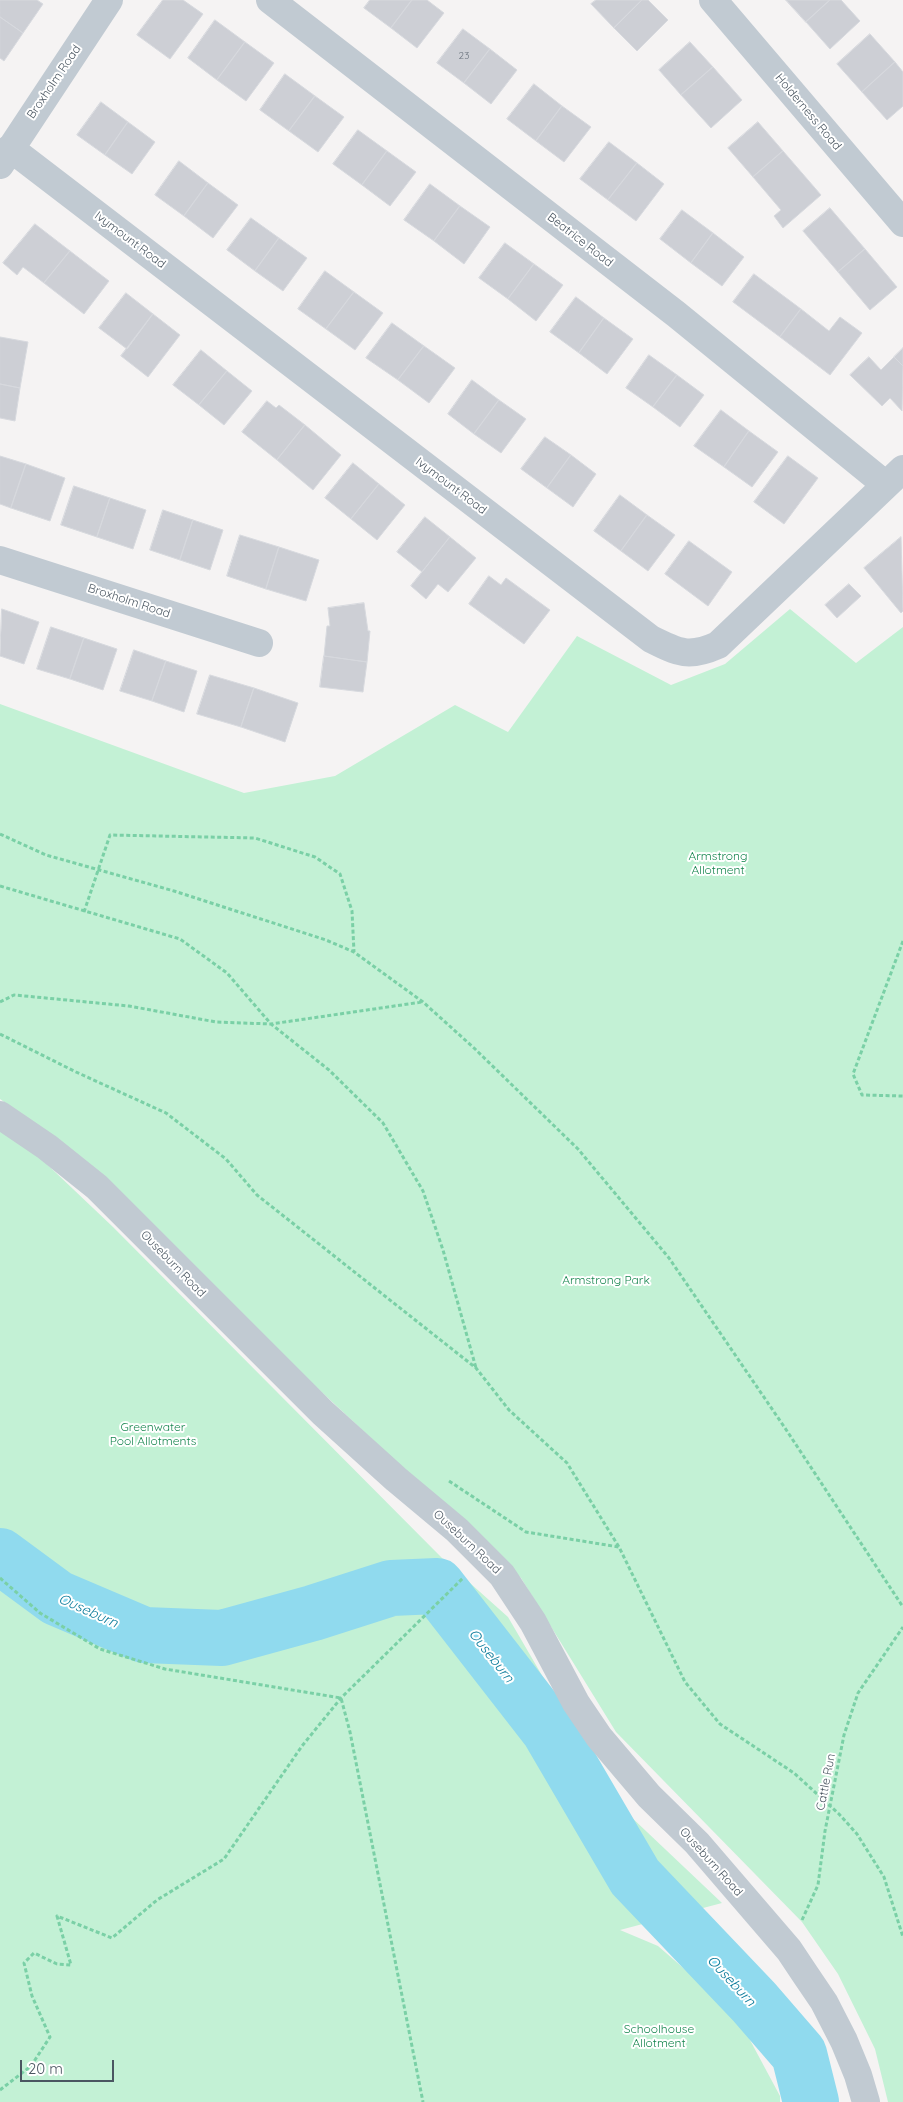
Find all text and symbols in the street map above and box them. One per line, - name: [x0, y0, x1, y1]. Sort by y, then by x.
- street label: Broxholm Road: [24, 42, 84, 122]
- house number: 23: [459, 50, 469, 62]
- street label: Holderness Road: [772, 71, 844, 153]
- street label: Ivymount Road: [92, 209, 168, 271]
- street label: Beatrice Road: [544, 210, 616, 270]
- street label: Ivymount Road: [413, 455, 489, 517]
- street label: Broxholm Road: [86, 581, 172, 621]
- park label: Armstrong Allotment: [688, 849, 748, 877]
- street label: Ouseburn Road: [138, 1228, 208, 1300]
- park label: Armstrong Park: [562, 1273, 650, 1287]
- park label: Greenwater Pool Allotments: [110, 1420, 196, 1448]
- street label: Ouseburn Road: [430, 1507, 504, 1577]
- water label: Ouseburn: [56, 1590, 120, 1632]
- water label: Ouseburn: [465, 1626, 517, 1686]
- street label: Cattle Run: [813, 1752, 839, 1812]
- street label: Ouseburn Road: [676, 1825, 746, 1899]
- water label: Ouseburn: [703, 1952, 759, 2010]
- park label: Schoolhouse Allotment: [624, 2022, 694, 2050]
- scale bar: [22, 2050, 116, 2082]
- text: 20 m: [28, 2059, 63, 2078]

